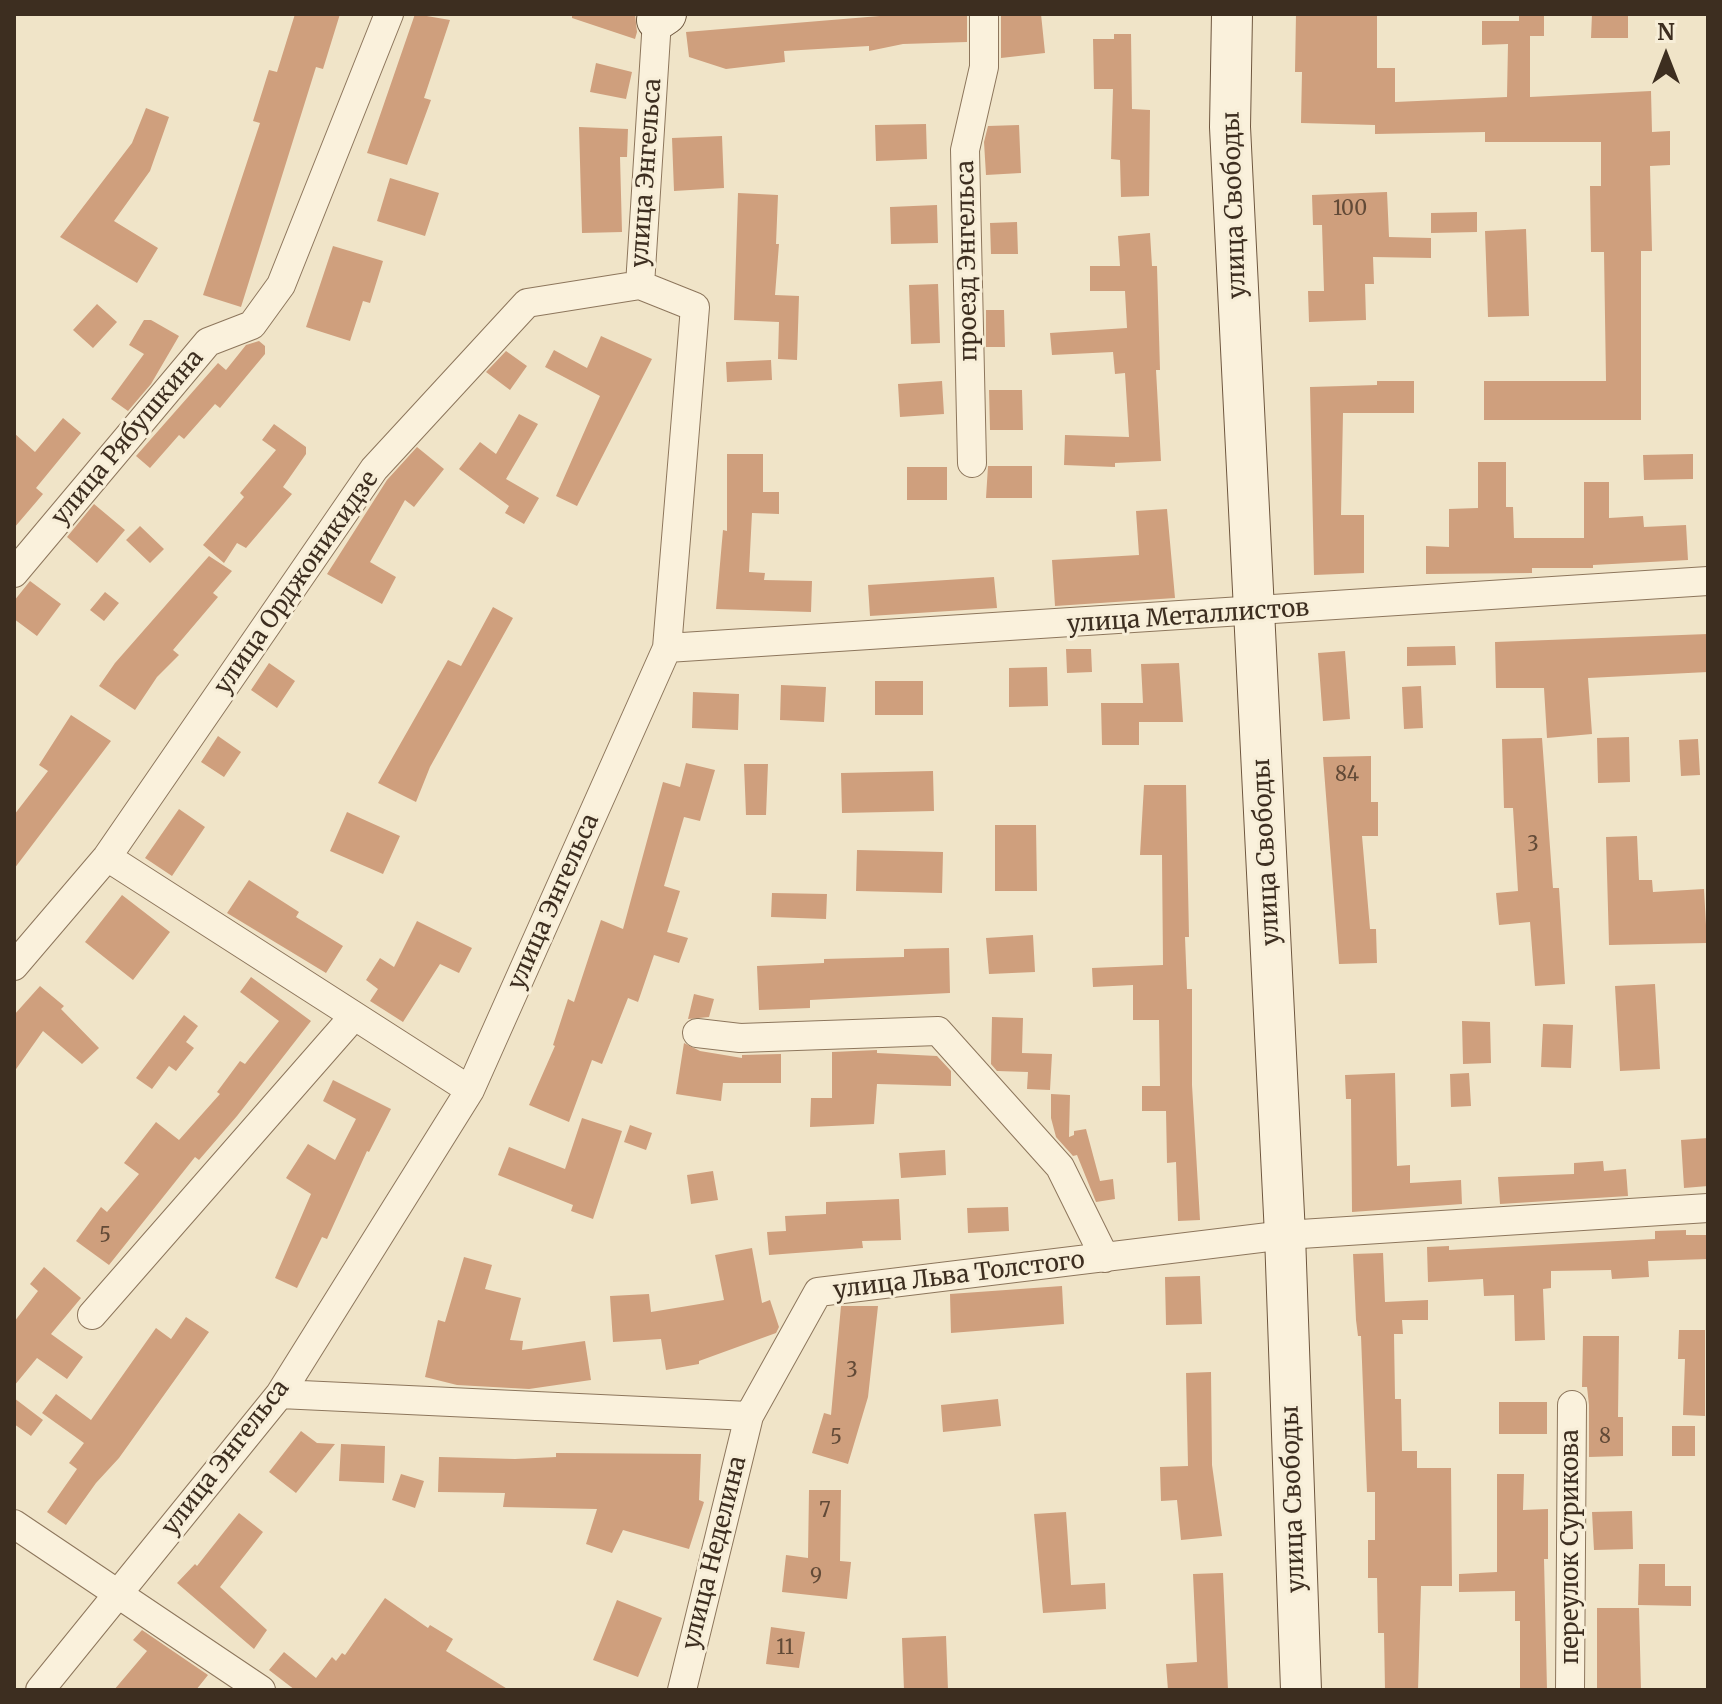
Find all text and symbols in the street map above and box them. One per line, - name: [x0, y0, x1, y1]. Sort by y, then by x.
- north arrow: [1626, 16, 1706, 96]
- text: N: [1657, 18, 1675, 46]
- street label: улица Энгельса: [626, 78, 668, 268]
- street label: улица Свободы: [1217, 111, 1253, 299]
- street label: проезд Энгельса: [952, 160, 984, 362]
- house number: 100: [1333, 197, 1367, 221]
- street label: улица Рябушкина: [46, 344, 210, 532]
- street label: улица Орджоникидзе: [209, 466, 385, 700]
- street label: улица Металлистов: [1066, 594, 1310, 640]
- street label: улица Свободы: [1248, 758, 1286, 946]
- house number: 84: [1335, 763, 1359, 787]
- street label: улица Энгельса: [502, 810, 606, 994]
- house number: 3: [1527, 833, 1539, 857]
- house number: 5: [99, 1224, 111, 1248]
- street label: улица Льва Толстого: [832, 1246, 1086, 1306]
- house number: 3: [846, 1359, 858, 1383]
- street label: улица Энгельса: [156, 1375, 296, 1541]
- street label: улица Свободы: [1276, 1405, 1312, 1593]
- house number: 8: [1599, 1425, 1611, 1449]
- house number: 5: [830, 1426, 842, 1450]
- street label: переулок Сурикова: [1557, 1429, 1585, 1665]
- street label: улица Неделина: [677, 1453, 753, 1653]
- house number: 7: [819, 1499, 831, 1523]
- house number: 9: [810, 1565, 822, 1589]
- house number: 11: [776, 1636, 794, 1660]

